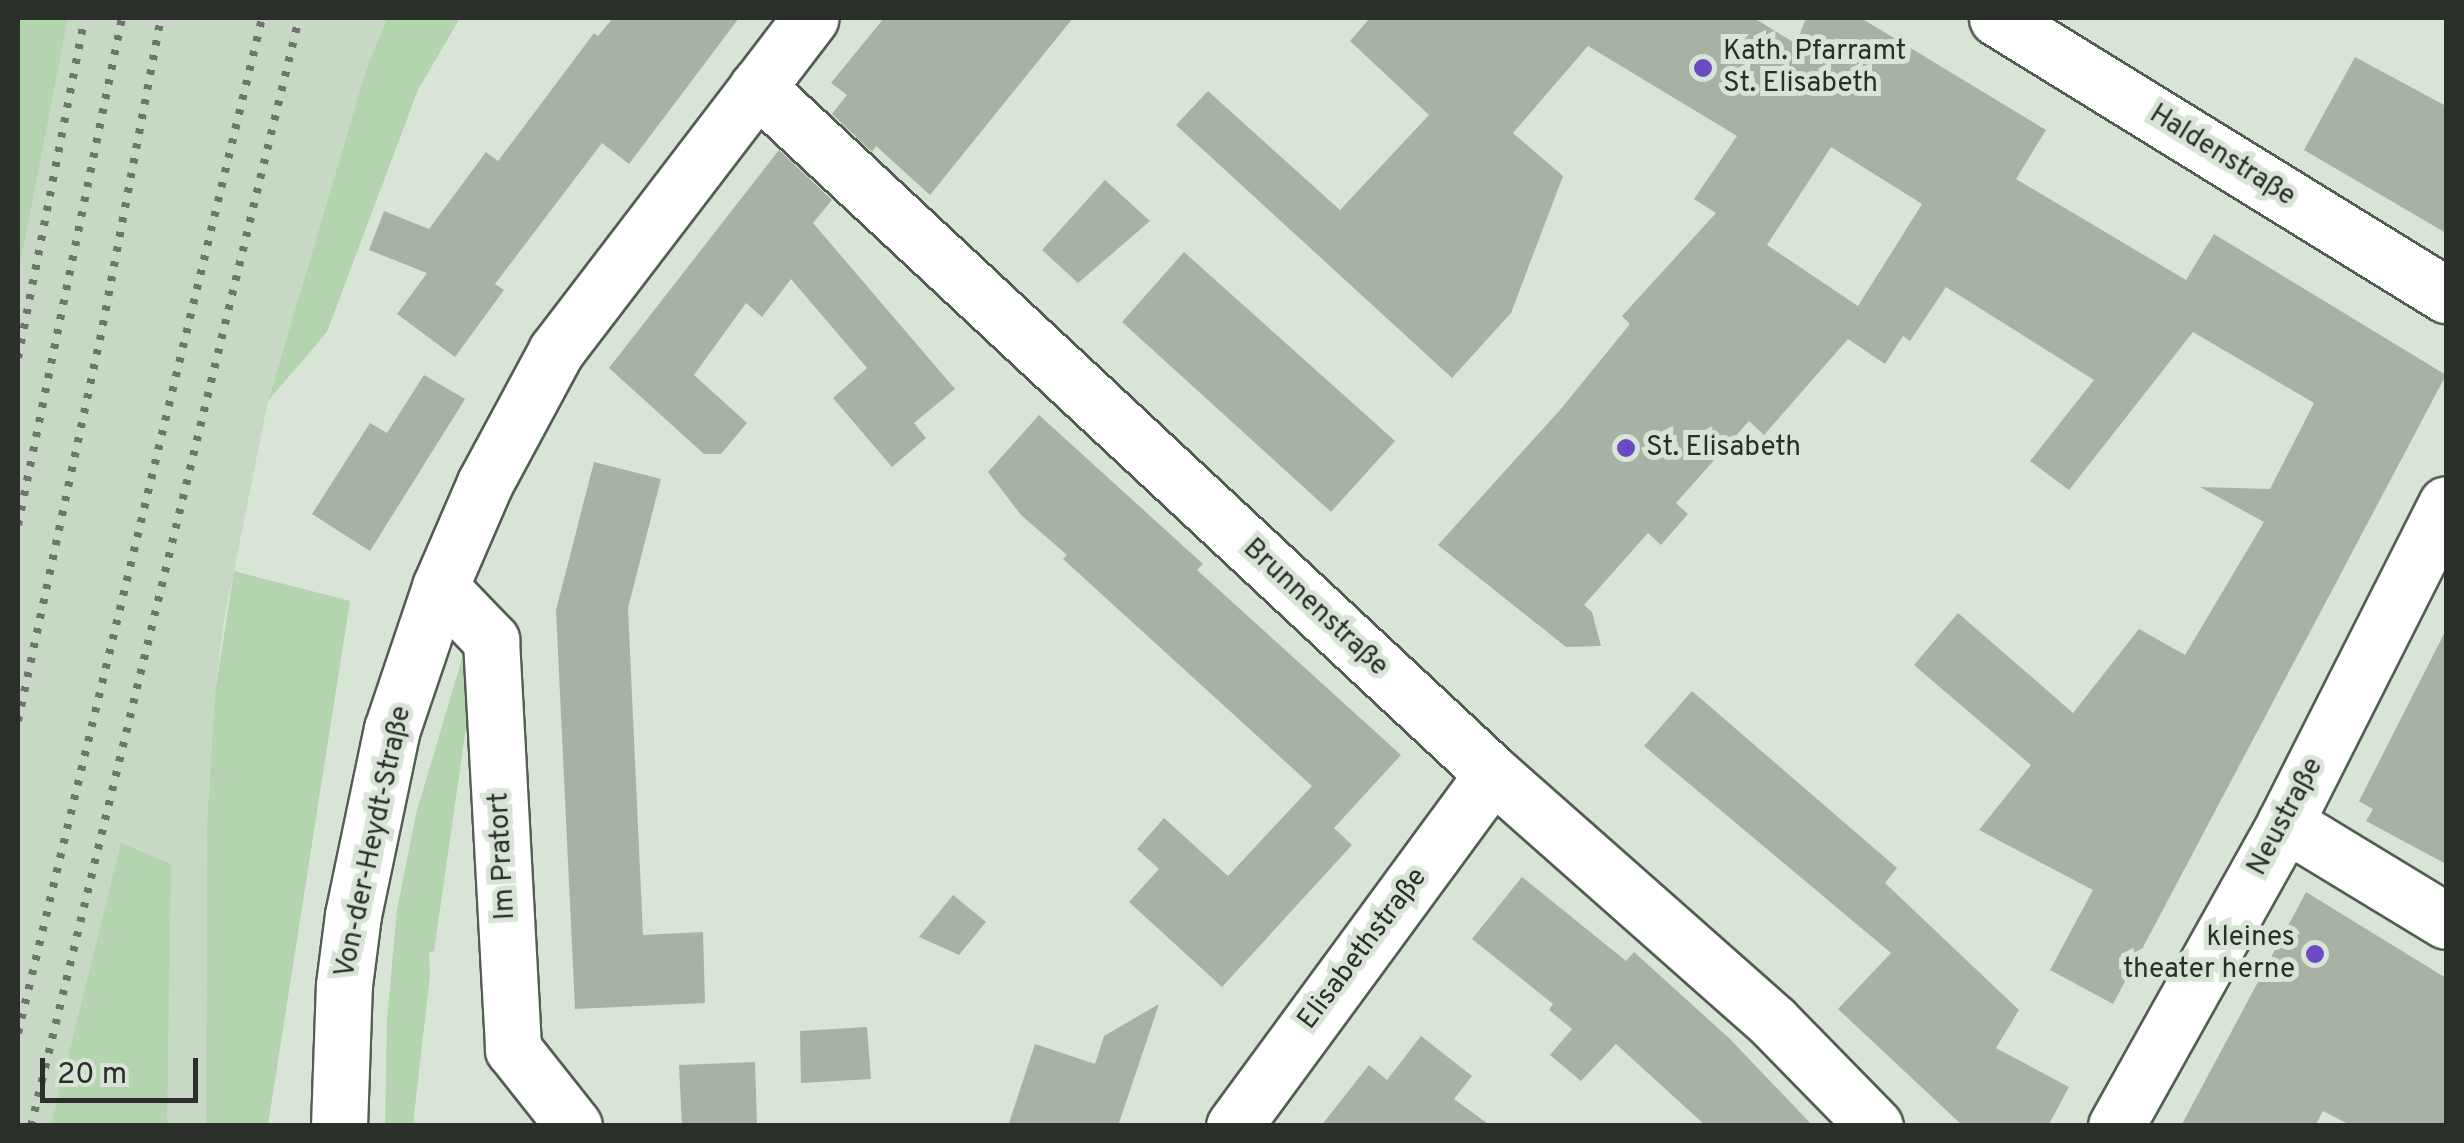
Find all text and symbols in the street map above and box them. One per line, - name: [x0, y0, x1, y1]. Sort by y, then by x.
- place label: Kath. Pfarramt St. Elisabeth: [1723, 35, 1906, 101]
- marker: Kath. Pfarramt St. Elisabeth: [1692, 57, 1714, 79]
- street label: Haldenstraße: [2143, 98, 2301, 214]
- place label: St. Elisabeth: [1646, 431, 1801, 465]
- marker: St. Elisabeth: [1615, 437, 1637, 459]
- street label: Brunnenstraße: [1235, 532, 1395, 684]
- street label: Von-der-Heydt-Straße: [329, 703, 419, 981]
- street label: Neustraße: [2241, 752, 2331, 882]
- street label: Im Pratort: [483, 791, 523, 921]
- street label: Elisabethstraße: [1291, 862, 1435, 1036]
- place label: kleines theater herne: [2123, 921, 2295, 987]
- marker: kleines theater herne: [2304, 943, 2326, 965]
- scale bar: [45, 1038, 202, 1100]
- text: 20 m: [57, 1057, 127, 1094]

